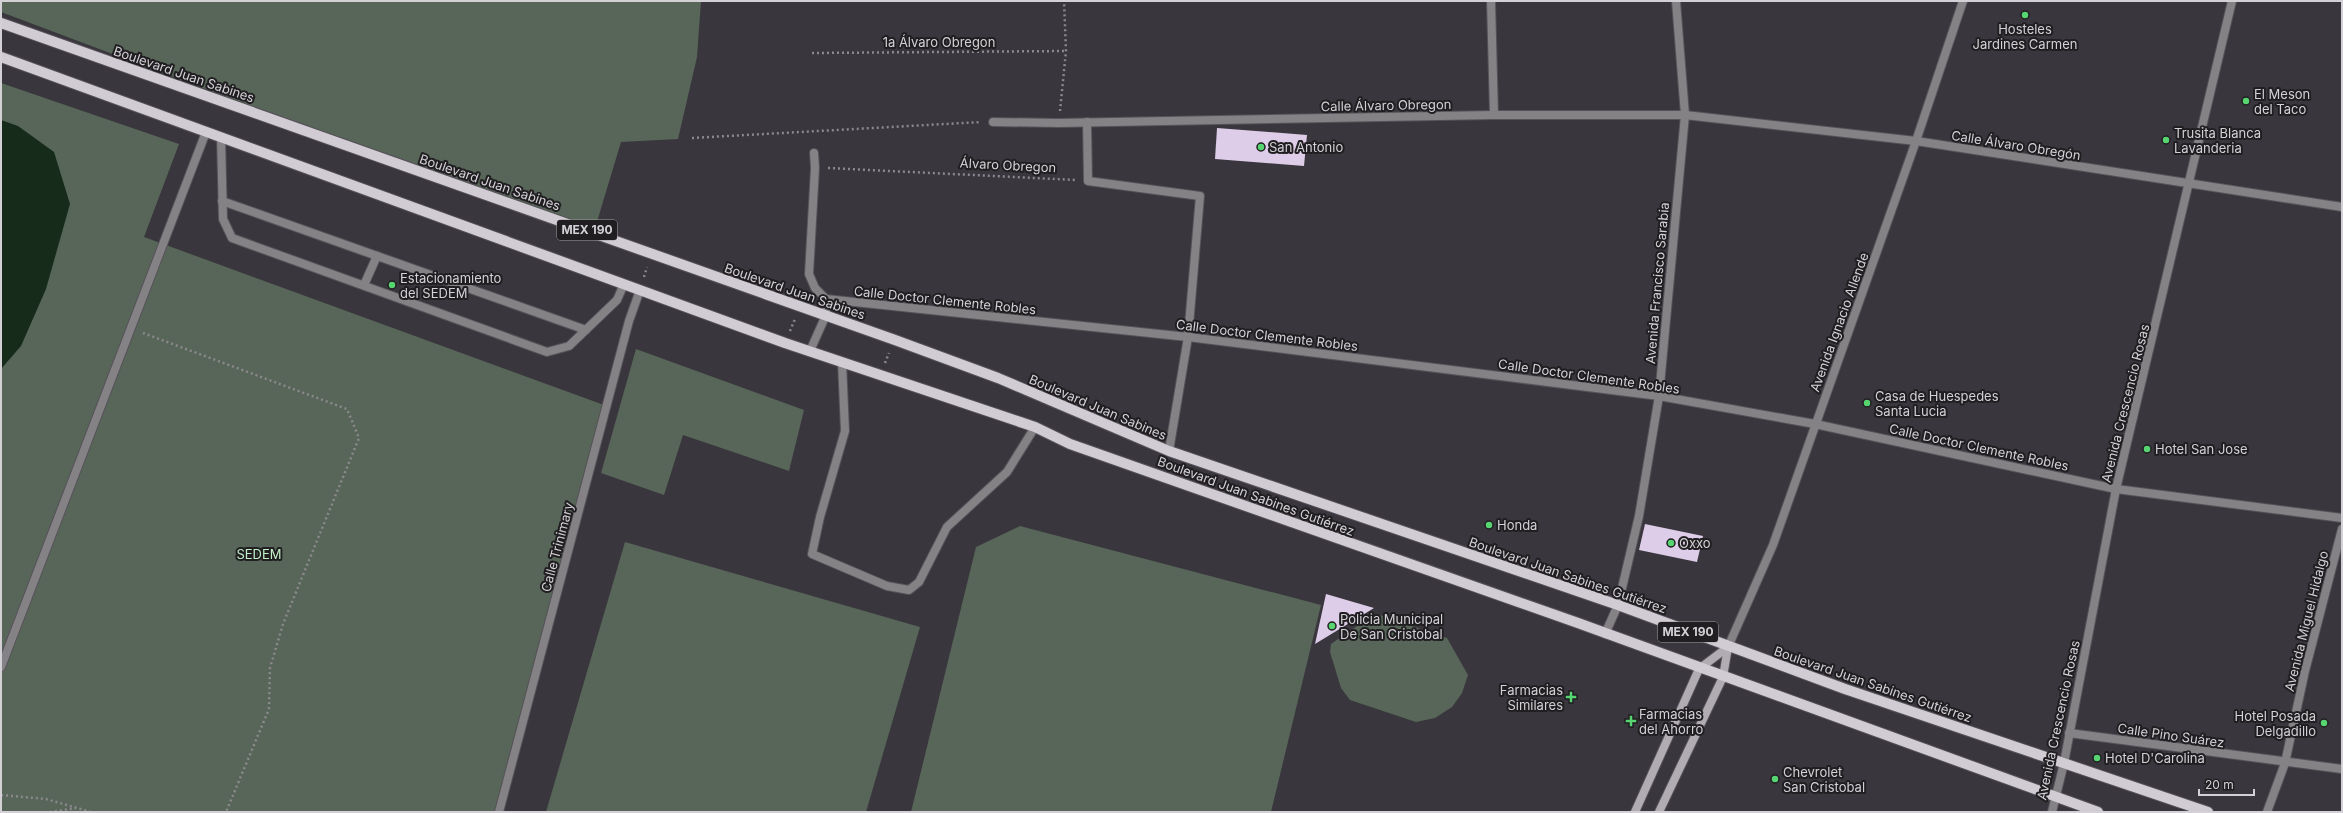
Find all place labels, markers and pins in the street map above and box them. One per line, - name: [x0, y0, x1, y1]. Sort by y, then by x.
- marker: Hosteles Jardines Carmen: [2020, 10, 2030, 20]
- place label: Hosteles Jardines Carmen: [1973, 21, 2077, 52]
- place label: El Meson del Taco: [2254, 86, 2310, 117]
- marker: El Meson del Taco: [2241, 96, 2251, 106]
- place label: Trusita Blanca Lavanderia: [2174, 125, 2261, 156]
- marker: Trusita Blanca Lavanderia: [2161, 135, 2171, 145]
- place label: San Antonio: [1269, 139, 1343, 155]
- marker: San Antonio: [1256, 142, 1266, 152]
- place label: Estacionamiento del SEDEM: [400, 270, 502, 301]
- marker: Estacionamiento del SEDEM: [387, 280, 397, 290]
- place label: Casa de Huespedes Santa Lucia: [1875, 388, 1999, 419]
- marker: Casa de Huespedes Santa Lucia: [1862, 398, 1872, 408]
- place label: Hotel San Jose: [2155, 441, 2248, 457]
- marker: Hotel San Jose: [2142, 444, 2152, 454]
- place label: Honda: [1497, 517, 1537, 533]
- marker: Honda: [1484, 520, 1494, 530]
- place label: Oxxo: [1679, 535, 1711, 551]
- marker: Oxxo: [1666, 538, 1676, 548]
- place label: Policia Municipal De San Cristobal: [1340, 611, 1443, 642]
- marker: Policia Municipal De San Cristobal: [1327, 621, 1337, 631]
- place label: Farmacias Similares: [1500, 682, 1563, 713]
- marker: Farmacias Similares: [1566, 692, 1576, 702]
- place label: Farmacias del Ahorro: [1639, 706, 1704, 737]
- place label: Hotel Posada Delgadillo: [2235, 708, 2316, 739]
- marker: Farmacias del Ahorro: [1626, 716, 1636, 726]
- marker: Hotel Posada Delgadillo: [2319, 718, 2329, 728]
- place label: Hotel D'Carolina: [2105, 750, 2205, 766]
- marker: Hotel D'Carolina: [2092, 753, 2102, 763]
- place label: Chevrolet San Cristobal: [1783, 764, 1865, 795]
- marker: Chevrolet San Cristobal: [1770, 774, 1780, 784]

